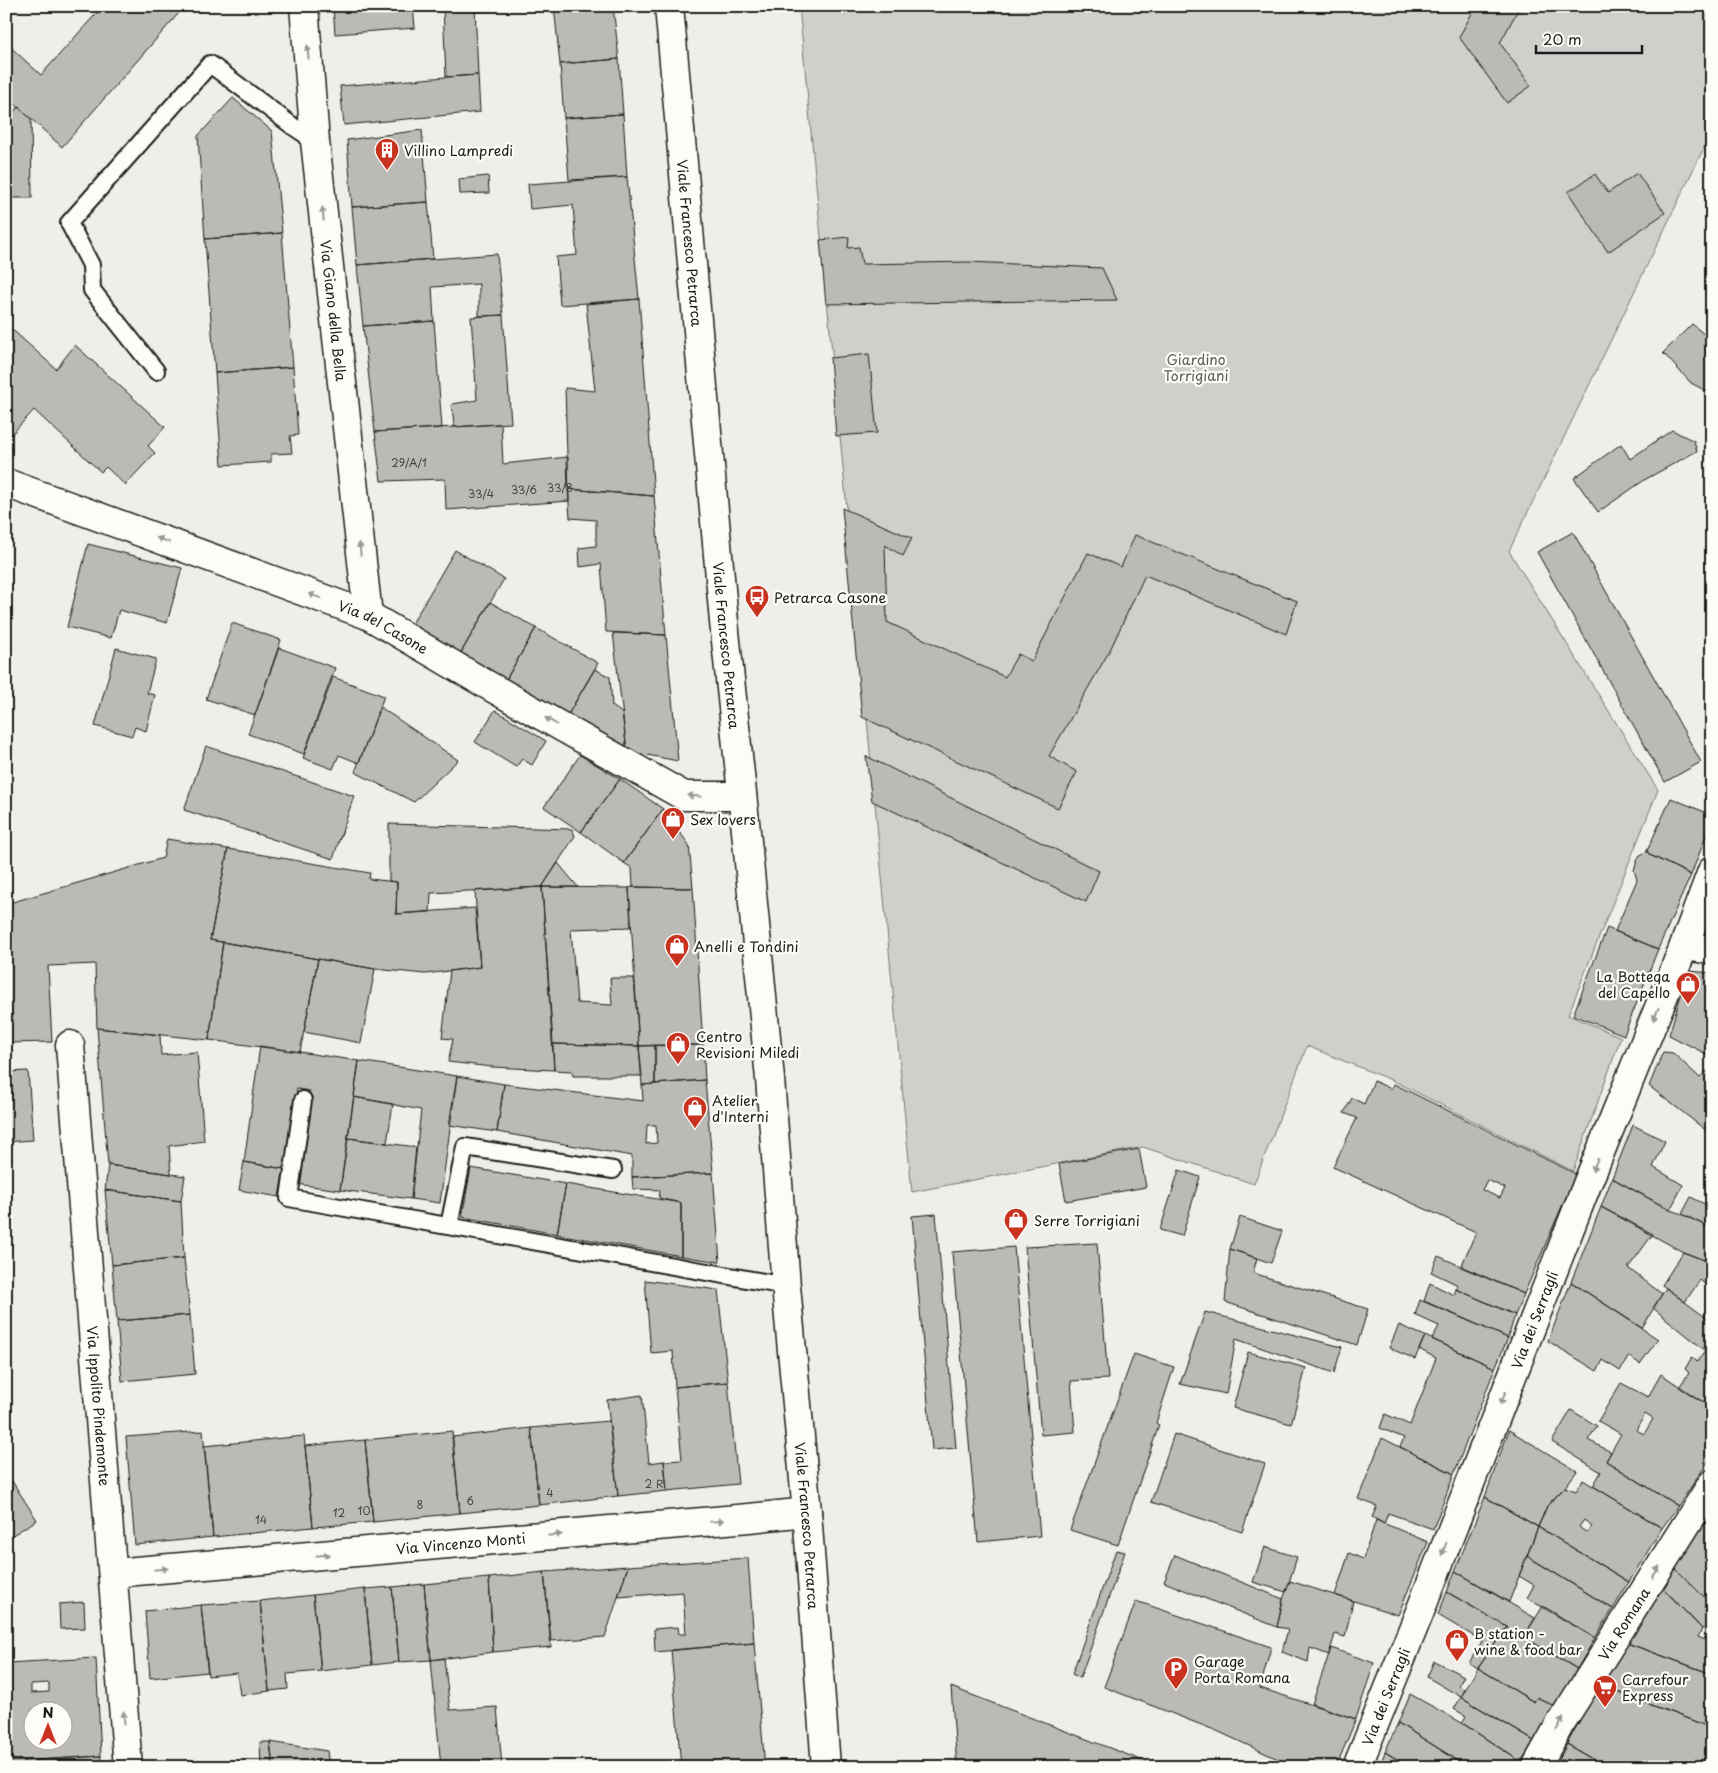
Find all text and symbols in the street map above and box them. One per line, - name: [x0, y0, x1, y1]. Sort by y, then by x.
- scale bar: [1536, 22, 1642, 54]
- text: 20 m: [1543, 27, 1582, 50]
- one-way arrow: [304, 43, 312, 59]
- building icon: Villino Lampredi: [374, 137, 400, 171]
- place label: Villino Lampredi: [404, 140, 513, 161]
- street label: Viale Francesco Petrarca: [672, 159, 708, 328]
- one-way arrow: [319, 205, 327, 221]
- street label: Via Giano della Bella: [316, 239, 352, 382]
- park label: Giardino Torrigiani: [1164, 349, 1228, 386]
- house number: 29/A/1: [391, 454, 427, 471]
- house number: 33/8: [547, 479, 573, 496]
- house number: 33/6: [511, 481, 537, 498]
- house number: 33/4: [468, 485, 494, 502]
- one-way arrow: [155, 536, 170, 543]
- one-way arrow: [356, 541, 364, 557]
- street label: Viale Francesco Petrarca: [708, 561, 746, 730]
- bus stop icon: Petrarca Casone: [744, 584, 770, 618]
- place label: Petrarca Casone: [774, 587, 887, 608]
- one-way arrow: [307, 592, 322, 600]
- street label: Via del Casone: [335, 595, 432, 659]
- one-way arrow: [543, 717, 558, 725]
- one-way arrow: [685, 792, 701, 800]
- shop icon: Sex lovers: [660, 806, 686, 840]
- place label: Sex lovers: [690, 809, 756, 830]
- shop icon: Anelli e Tondini: [664, 933, 690, 967]
- place label: Anelli e Tondini: [694, 936, 799, 957]
- place label: La Bottega del Capello: [1596, 966, 1670, 1003]
- shop icon: La Bottega del Capello: [1675, 971, 1701, 1005]
- one-way arrow: [1652, 1007, 1660, 1022]
- place label: Centro Revisioni Miledi: [696, 1026, 800, 1063]
- shop icon: Centro Revisioni Miledi: [665, 1031, 691, 1065]
- place label: Atelier d'Interni: [712, 1090, 769, 1127]
- shop icon: Atelier d'Interni: [682, 1095, 708, 1129]
- one-way arrow: [1591, 1158, 1599, 1173]
- shop icon: Serre Torrigiani: [1003, 1207, 1029, 1241]
- place label: Serre Torrigiani: [1034, 1210, 1140, 1231]
- street label: Via dei Serragli: [1505, 1268, 1563, 1372]
- street label: Via Ippolito Pindemonte: [82, 1325, 116, 1487]
- one-way arrow: [1499, 1390, 1507, 1405]
- street label: Viale Francesco Petrarca: [790, 1441, 825, 1610]
- house number: 2 R: [645, 1475, 663, 1492]
- house number: 4: [546, 1484, 554, 1501]
- house number: 6: [466, 1492, 474, 1509]
- house number: 8: [417, 1496, 424, 1513]
- house number: 10: [358, 1502, 370, 1519]
- house number: 12: [333, 1504, 346, 1521]
- house number: 14: [255, 1511, 267, 1528]
- one-way arrow: [709, 1517, 725, 1525]
- street label: Via Vincenzo Monti: [395, 1527, 526, 1559]
- one-way arrow: [547, 1531, 563, 1539]
- one-way arrow: [1440, 1542, 1448, 1557]
- one-way arrow: [315, 1551, 331, 1559]
- one-way arrow: [153, 1565, 169, 1573]
- one-way arrow: [1651, 1565, 1661, 1579]
- street label: Via Romana: [1593, 1583, 1655, 1664]
- place label: B station - wine & food bar: [1474, 1623, 1582, 1660]
- shop icon: B station - wine & food bar: [1444, 1628, 1470, 1662]
- street label: Via dei Serragli: [1356, 1645, 1415, 1749]
- place label: Garage Porta Romana: [1194, 1651, 1290, 1688]
- parking icon: Garage Porta Romana: [1163, 1656, 1189, 1690]
- place label: Carrefour Express: [1622, 1669, 1689, 1706]
- supermarket icon: Carrefour Express: [1592, 1674, 1618, 1708]
- north arrow: [22, 1700, 72, 1750]
- text: N: [42, 1702, 54, 1723]
- one-way arrow: [120, 1710, 128, 1726]
- one-way arrow: [1556, 1718, 1565, 1731]

